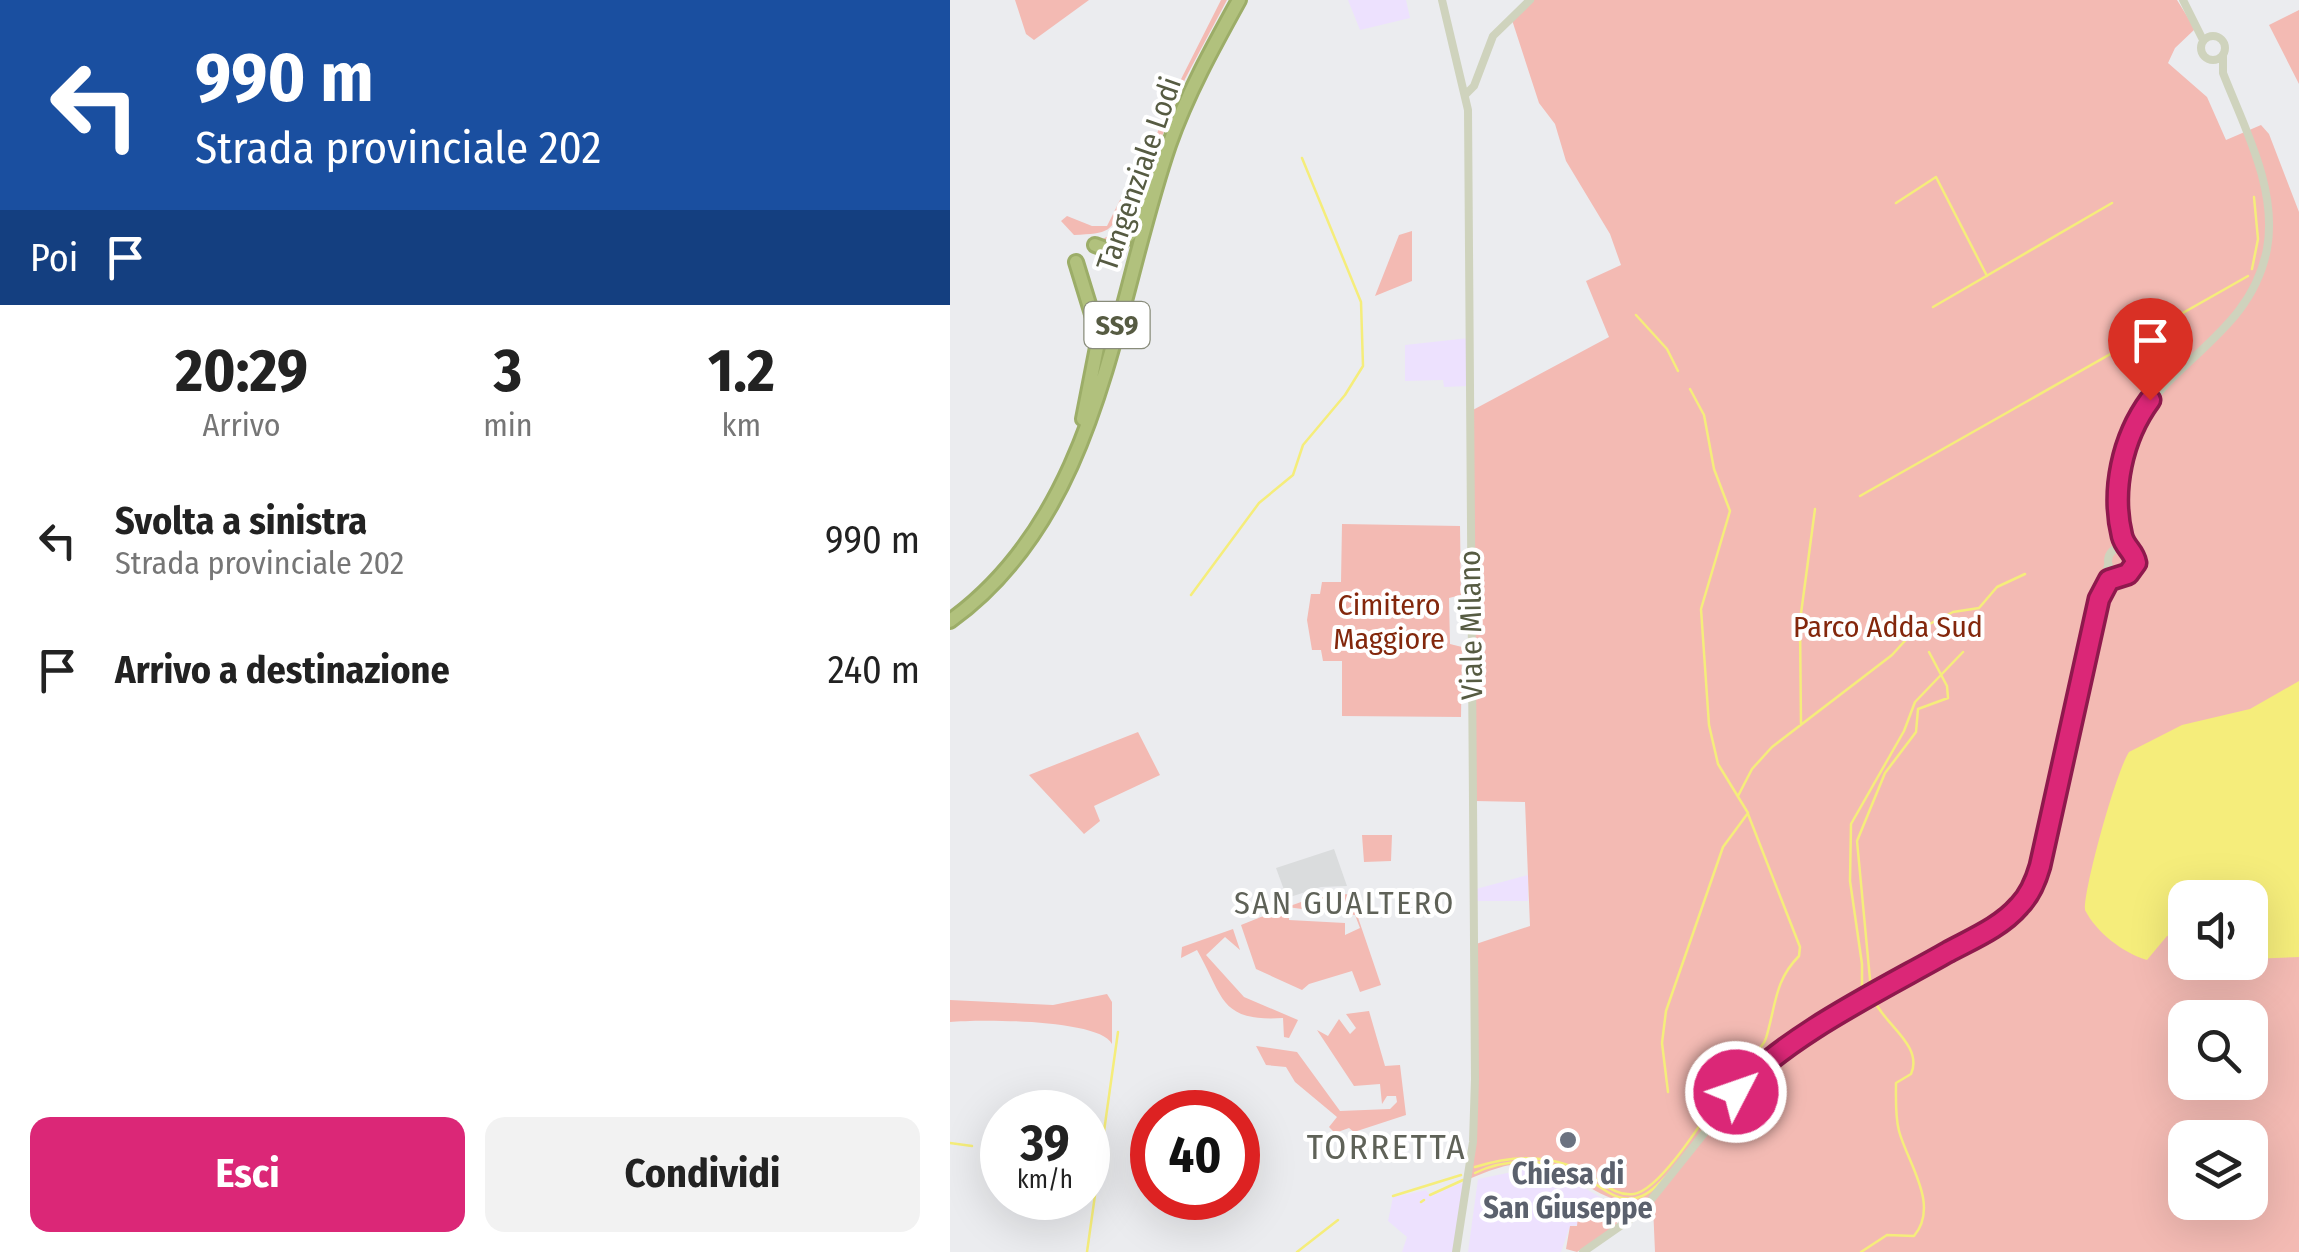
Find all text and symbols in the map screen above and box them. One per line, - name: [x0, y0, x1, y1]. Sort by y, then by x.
- text: 990 m: [195, 36, 374, 120]
- icon: left: [30, 40, 160, 170]
- street label: Tangenziale Lodi: [1089, 72, 1189, 276]
- text: Strada provinciale 202: [195, 121, 601, 175]
- icon: arrive: [98, 230, 153, 285]
- text: Poi: [30, 235, 78, 281]
- pin: [2108, 298, 2193, 401]
- road number: SS9: [1084, 302, 1150, 348]
- icon: arrive: [2123, 313, 2178, 368]
- text: 20:29: [175, 335, 308, 407]
- text: 3: [494, 335, 522, 407]
- text: 1.2: [708, 335, 775, 407]
- text: Arrivo: [202, 406, 281, 444]
- text: min: [483, 406, 533, 444]
- text: km: [722, 406, 761, 444]
- text: Svolta a sinistra: [115, 498, 367, 544]
- icon: left: [30, 513, 85, 568]
- text: 990 m: [825, 517, 920, 563]
- text: Strada provinciale 202: [115, 544, 404, 582]
- street label: Viale Milano: [1452, 550, 1490, 700]
- park label: Cimitero Maggiore: [1333, 587, 1445, 657]
- park label: Parco Adda Sud: [1793, 609, 1983, 645]
- icon: arrive: [30, 643, 85, 698]
- text: Arrivo a destinazione: [115, 647, 450, 693]
- text: 240 m: [828, 647, 920, 693]
- map controls: [2168, 880, 2268, 1220]
- button: sound: [2168, 880, 2268, 980]
- district label: SAN GUALTERO: [1234, 884, 1456, 922]
- button: search: [2168, 1000, 2268, 1100]
- position arrow: [1684, 1040, 1788, 1144]
- speed limit sign: 40: [1130, 1090, 1260, 1220]
- text: 39: [1020, 1113, 1070, 1173]
- button: Esci: [30, 1117, 465, 1232]
- button: Condividi: [485, 1117, 920, 1232]
- button: layers: [2168, 1120, 2268, 1220]
- district label: TORRETTA: [1307, 1126, 1467, 1168]
- marker: Chiesa di San Giuseppe: [1557, 1129, 1579, 1151]
- place label: Chiesa di San Giuseppe: [1483, 1156, 1653, 1226]
- text: km/h: [1017, 1165, 1073, 1195]

